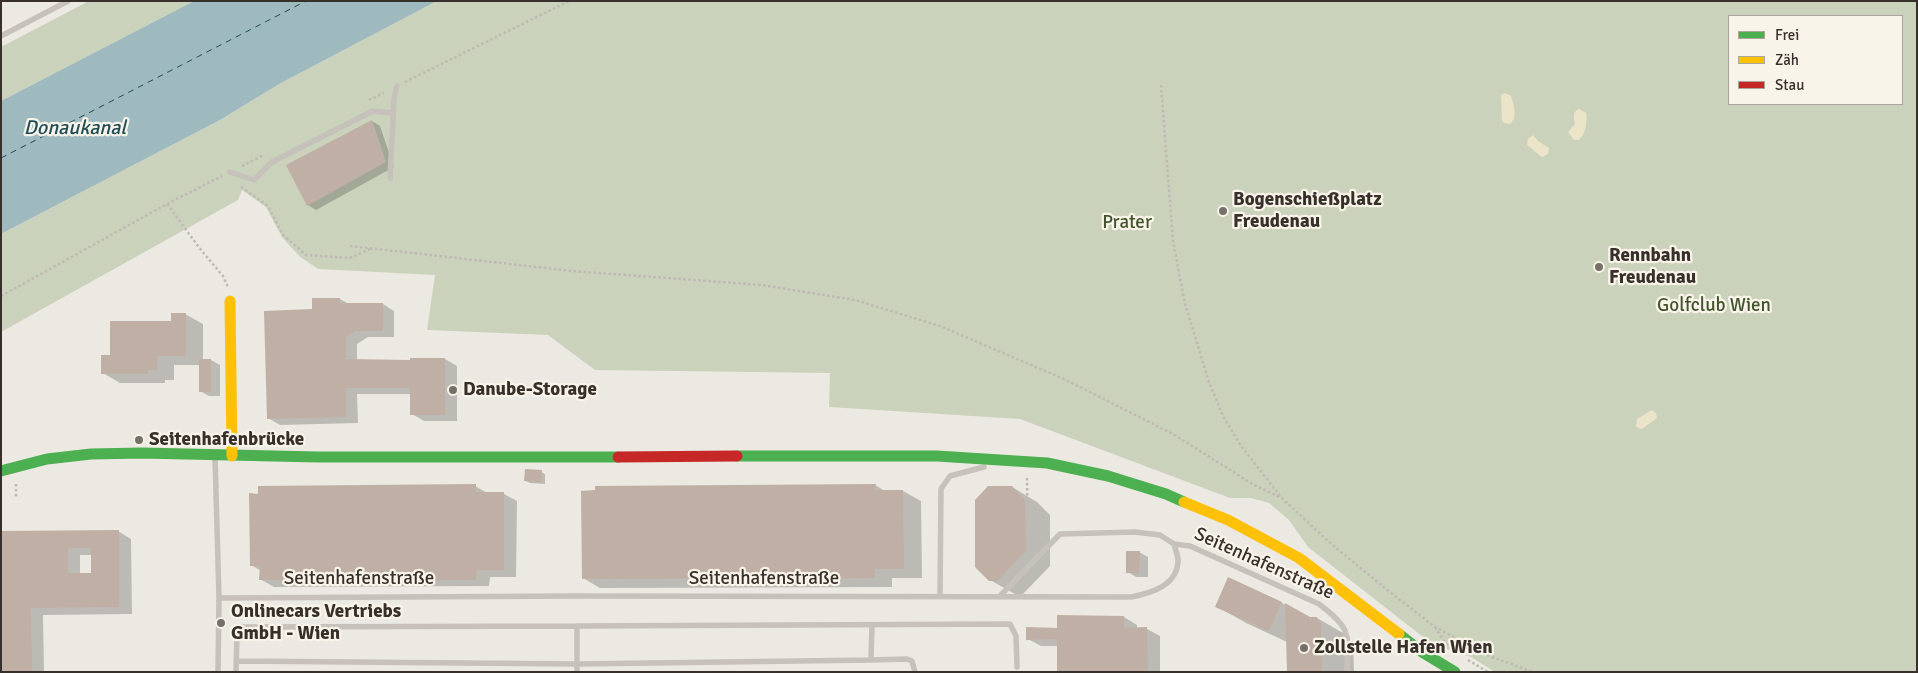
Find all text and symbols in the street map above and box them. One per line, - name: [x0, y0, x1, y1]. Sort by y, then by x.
- legend: [1728, 15, 1903, 105]
- text: Frei: [1775, 26, 1799, 44]
- text: Zäh: [1775, 51, 1799, 69]
- text: Stau: [1775, 76, 1804, 94]
- water label: Donaukanal: [24, 117, 126, 141]
- place label: Bogenschießplatz Freudenau: [1233, 189, 1382, 233]
- marker: Bogenschießplatz Freudenau: [1217, 205, 1229, 217]
- park label: Prater: [1102, 212, 1152, 234]
- place label: Rennbahn Freudenau: [1609, 245, 1696, 289]
- marker: Rennbahn Freudenau: [1593, 261, 1605, 273]
- park label: Golfclub Wien: [1657, 295, 1771, 317]
- place label: Danube-Storage: [463, 379, 597, 401]
- marker: Danube-Storage: [447, 384, 459, 396]
- place label: Seitenhafenbrücke: [149, 429, 304, 451]
- marker: Seitenhafenbrücke: [133, 434, 145, 446]
- street label: Seitenhafenstraße: [1191, 523, 1337, 605]
- street label: Seitenhafenstraße: [284, 568, 434, 590]
- street label: Seitenhafenstraße: [689, 568, 839, 590]
- place label: Onlinecars Vertriebs GmbH - Wien: [231, 601, 401, 645]
- marker: Onlinecars Vertriebs GmbH - Wien: [215, 617, 227, 629]
- place label: Zollstelle Hafen Wien: [1314, 637, 1493, 659]
- marker: Zollstelle Hafen Wien: [1298, 642, 1310, 654]

